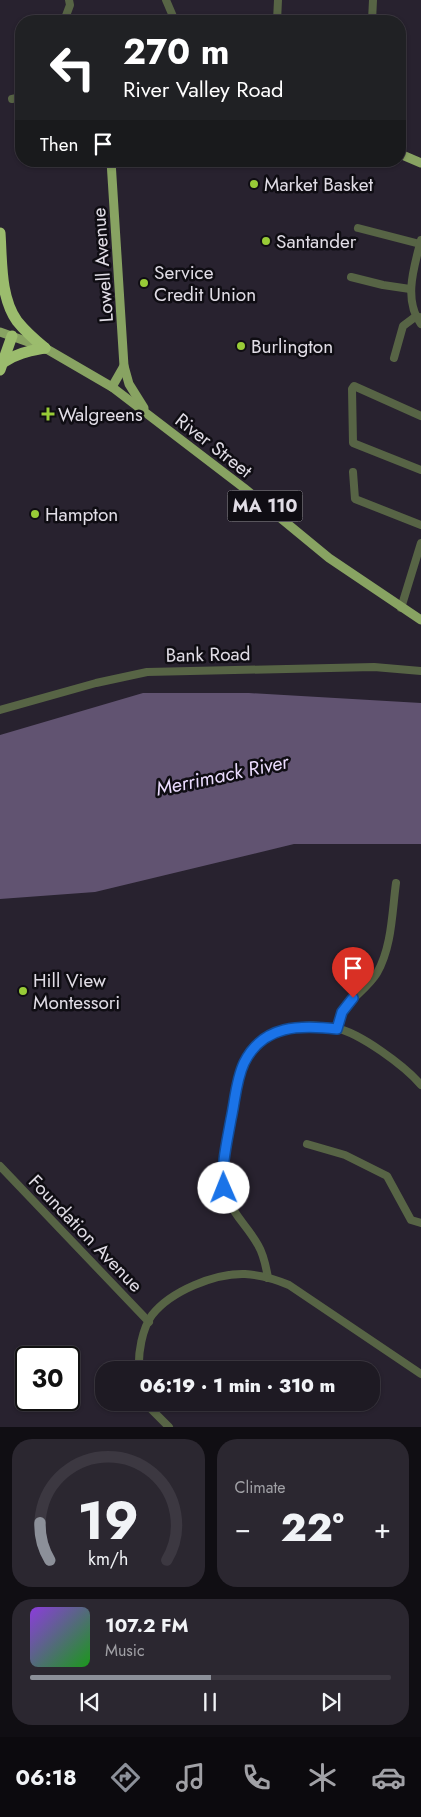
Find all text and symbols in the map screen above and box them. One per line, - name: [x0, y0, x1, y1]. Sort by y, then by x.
- text: 270 m: [123, 27, 229, 77]
- icon: left: [40, 35, 105, 100]
- text: River Valley Road: [123, 73, 284, 105]
- icon: arrive: [89, 130, 117, 158]
- text: Then: [40, 131, 79, 158]
- place label: Market Basket: [264, 171, 373, 198]
- marker: Market Basket: [248, 178, 260, 190]
- street label: Lowell Avenue: [85, 207, 120, 323]
- place label: Santander: [276, 228, 357, 255]
- marker: Santander: [260, 235, 272, 247]
- place label: Service Credit Union: [154, 259, 256, 308]
- marker: Service Credit Union: [138, 277, 150, 289]
- place label: Burlington: [251, 333, 333, 360]
- marker: Burlington: [235, 340, 247, 352]
- place label: Walgreens: [58, 401, 143, 428]
- street label: River Street: [170, 407, 258, 484]
- marker: Walgreens: [42, 408, 54, 420]
- road number: MA 110: [228, 491, 302, 522]
- place label: Hampton: [45, 501, 118, 528]
- marker: Hampton: [29, 508, 41, 520]
- street label: Bank Road: [165, 640, 251, 669]
- water label: Merrimack River: [153, 747, 292, 804]
- pin: [332, 947, 374, 998]
- icon: arrive: [339, 954, 367, 982]
- place label: Hill View Montessori: [33, 967, 120, 1016]
- marker: Hill View Montessori: [17, 985, 29, 997]
- position arrow: [197, 1161, 249, 1213]
- street label: Foundation Avenue: [22, 1169, 149, 1298]
- speed limit sign: 30: [15, 1346, 80, 1411]
- text: 06:19 · 1 min · 310 m: [140, 1372, 335, 1399]
- text: Climate: [235, 1476, 286, 1499]
- text: 19: [78, 1483, 139, 1559]
- text: 22°: [281, 1500, 344, 1555]
- text: −: [235, 1508, 251, 1549]
- text: +: [374, 1508, 391, 1549]
- text: km/h: [88, 1546, 128, 1572]
- text: 107.2 FM: [105, 1612, 189, 1639]
- text: Music: [105, 1639, 145, 1662]
- icon: previous: [76, 1688, 104, 1716]
- icon: pause: [196, 1688, 224, 1716]
- icon: next: [317, 1688, 345, 1716]
- icon: directions: [108, 1760, 143, 1795]
- icon: music: [173, 1760, 208, 1795]
- icon: phone: [239, 1760, 274, 1795]
- icon: climate: [305, 1760, 340, 1795]
- icon: car: [371, 1760, 406, 1795]
- text: 06:18: [15, 1761, 77, 1793]

